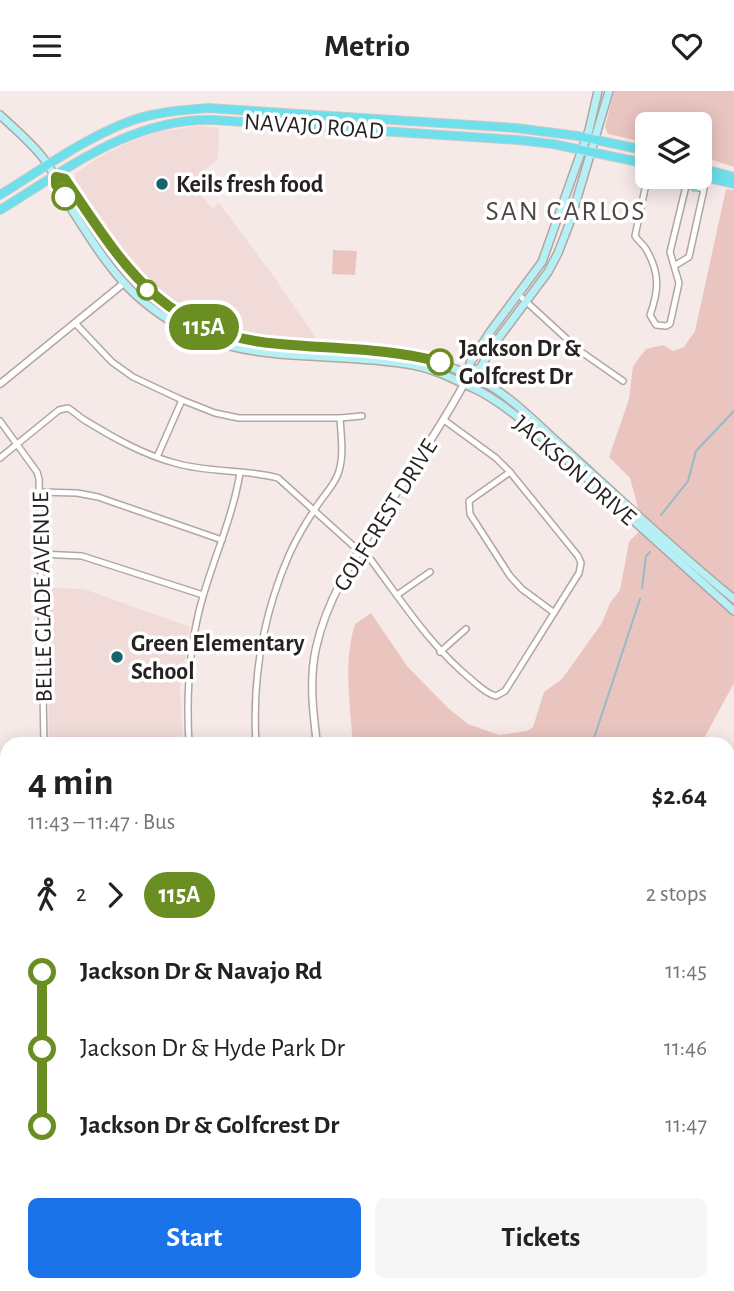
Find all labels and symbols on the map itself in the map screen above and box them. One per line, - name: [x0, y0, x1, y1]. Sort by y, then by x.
- street label: NAVAJO ROAD: [243, 110, 385, 144]
- place label: Keils fresh food: [176, 173, 324, 197]
- marker: Keils fresh food: [154, 176, 170, 192]
- unlabelled marker: [52, 184, 78, 210]
- district label: SAN CARLOS: [485, 198, 647, 226]
- unlabelled marker: [137, 280, 157, 300]
- line badge: 115A: [155, 304, 253, 350]
- place label: Jackson Dr & Golfcrest Dr: [459, 337, 581, 389]
- marker: Jackson Dr & Golfcrest Dr: [427, 349, 453, 375]
- street label: JACKSON DRIVE: [509, 411, 640, 530]
- street label: GOLFCREST DRIVE: [330, 435, 442, 596]
- street label: BELLE GLADE AVENUE: [29, 491, 57, 703]
- place label: Green Elementary School: [131, 632, 305, 684]
- marker: Green Elementary School: [109, 649, 125, 665]

